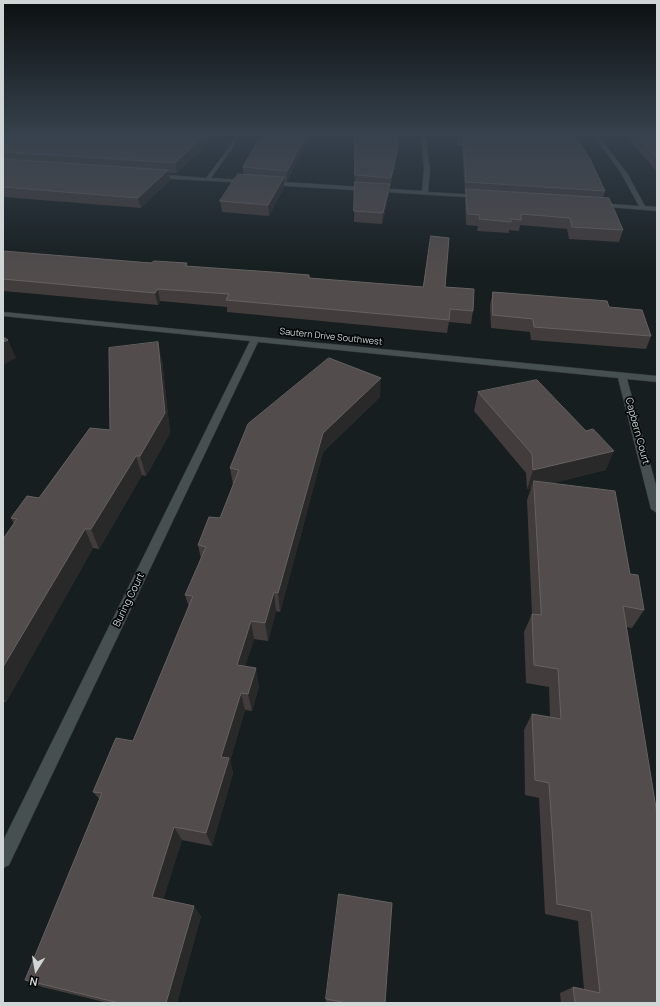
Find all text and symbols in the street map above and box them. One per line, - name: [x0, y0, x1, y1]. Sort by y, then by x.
- street label: Sautern Drive Southwest: [279, 326, 383, 348]
- street label: Capbern Court: [622, 396, 652, 466]
- street label: Buring Court: [111, 571, 147, 629]
- north arrow: [16, 950, 56, 990]
- text: N: [28, 974, 39, 990]

